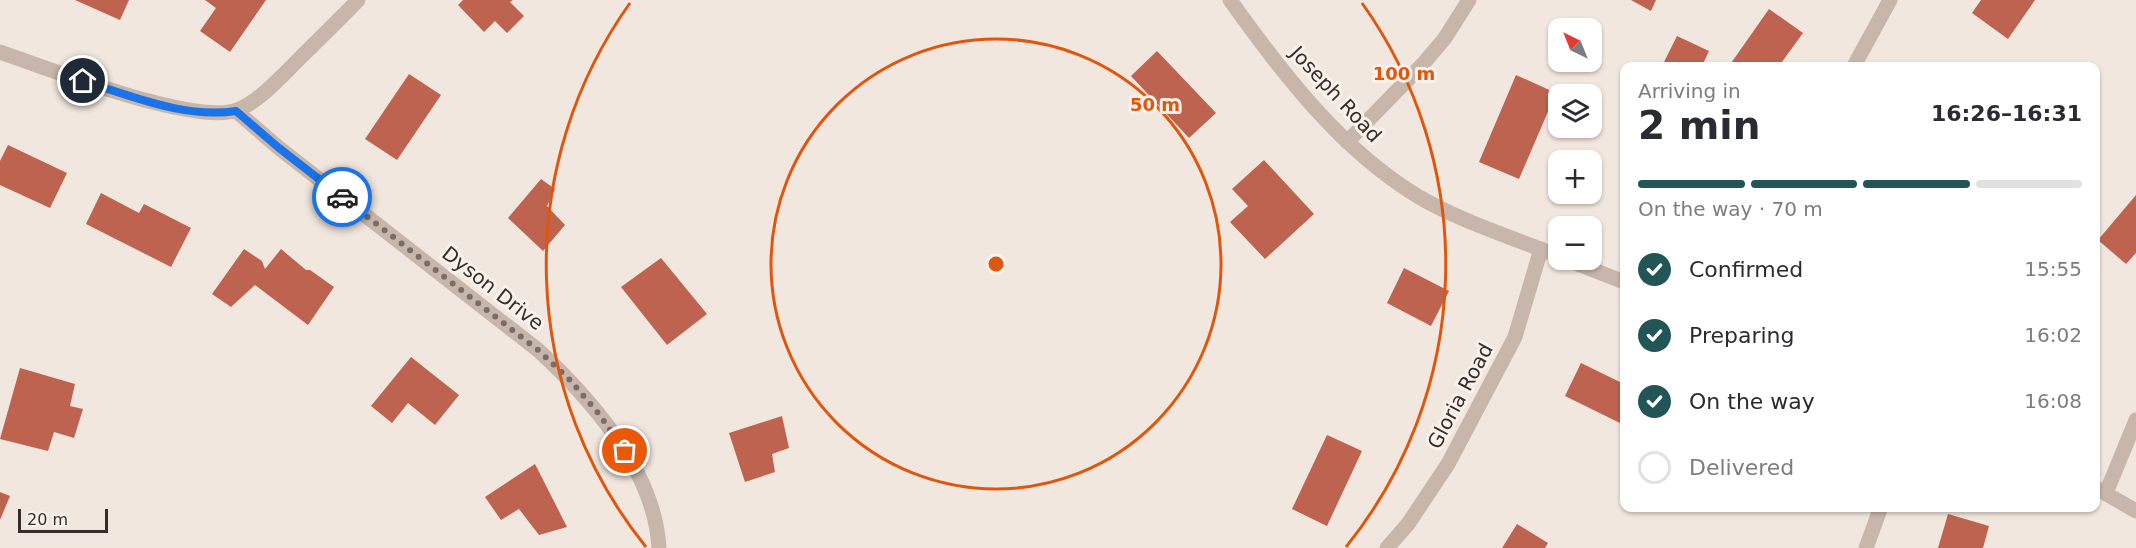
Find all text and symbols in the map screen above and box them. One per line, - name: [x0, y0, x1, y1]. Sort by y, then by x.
- north arrow: [1548, 18, 1602, 72]
- map controls: [1548, 18, 1602, 270]
- street label: Joseph Road: [1284, 39, 1387, 147]
- pin: [57, 55, 108, 106]
- text: 100 m: [1373, 63, 1435, 84]
- icon: home: [66, 64, 99, 97]
- text: Arriving in: [1638, 79, 1741, 103]
- button: layers: [1548, 84, 1602, 138]
- text: 50 m: [1130, 94, 1180, 115]
- text: 16:26–16:31: [1931, 101, 2082, 126]
- text: 2 min: [1638, 103, 1760, 148]
- button: +: [1548, 150, 1602, 204]
- courier: [312, 167, 372, 227]
- icon: car: [326, 181, 359, 214]
- text: On the way · 70 m: [1638, 197, 1823, 221]
- button: −: [1548, 216, 1602, 270]
- street label: Dyson Drive: [437, 241, 549, 335]
- icon: check: [1638, 253, 1671, 286]
- centre of rings: [986, 254, 1006, 274]
- text: Confirmed: [1689, 257, 1803, 282]
- text: 15:55: [2024, 257, 2082, 281]
- icon: check: [1638, 319, 1671, 352]
- text: Preparing: [1689, 323, 1795, 348]
- text: 16:02: [2024, 323, 2082, 347]
- street label: Gloria Road: [1422, 339, 1498, 453]
- icon: check: [1638, 385, 1671, 418]
- text: On the way: [1689, 389, 1815, 414]
- text: 16:08: [2024, 389, 2082, 413]
- pin: [599, 425, 650, 476]
- icon: bag: [608, 434, 641, 467]
- text: Delivered: [1689, 455, 1794, 480]
- scale bar: [18, 506, 108, 534]
- text: 20 m: [27, 510, 68, 529]

